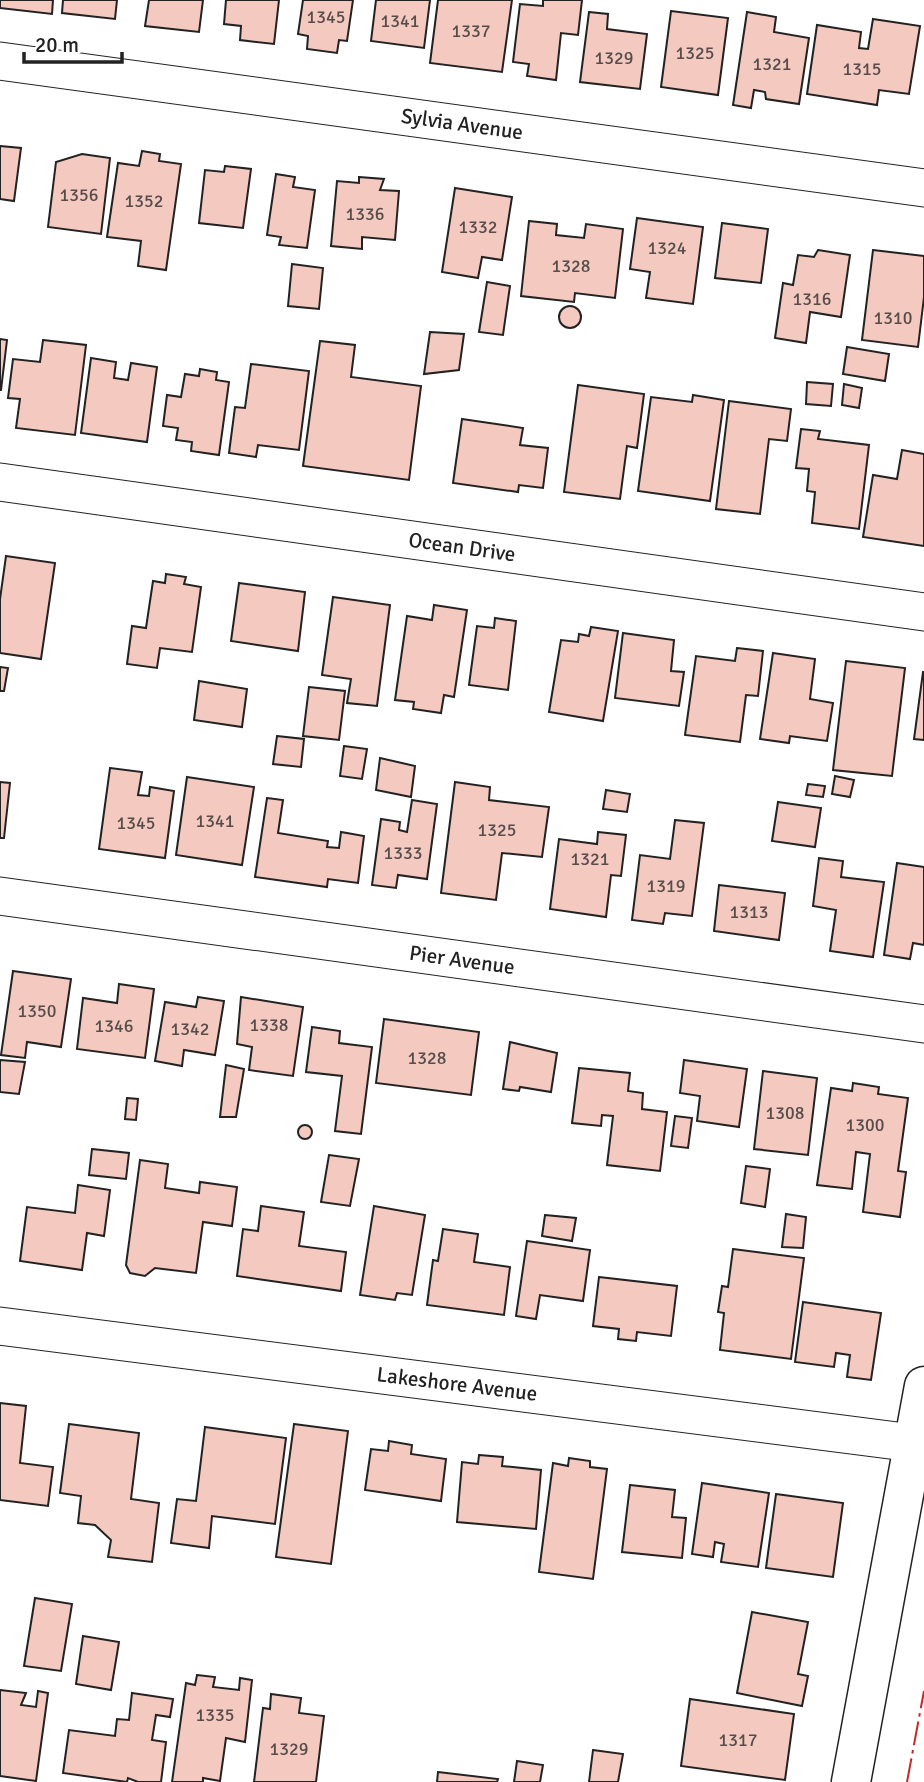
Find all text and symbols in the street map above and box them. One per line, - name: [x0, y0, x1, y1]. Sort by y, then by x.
- house number: 1345: [307, 6, 345, 28]
- house number: 1341: [381, 10, 419, 32]
- house number: 1337: [452, 20, 490, 42]
- scale bar: [24, 21, 122, 65]
- text: 20 m: [35, 32, 79, 58]
- house number: 1325: [676, 42, 714, 64]
- house number: 1329: [595, 47, 633, 69]
- house number: 1321: [753, 53, 791, 75]
- house number: 1315: [843, 58, 881, 80]
- street label: Sylvia Avenue: [399, 103, 525, 145]
- house number: 1356: [60, 184, 98, 206]
- house number: 1352: [125, 190, 163, 212]
- house number: 1336: [346, 203, 384, 225]
- house number: 1332: [459, 216, 497, 238]
- house number: 1324: [648, 237, 687, 259]
- house number: 1328: [552, 255, 590, 277]
- house number: 1316: [793, 288, 831, 310]
- house number: 1310: [874, 307, 912, 329]
- street label: Ocean Drive: [407, 527, 517, 567]
- house number: 1341: [196, 810, 234, 832]
- house number: 1345: [117, 812, 155, 834]
- house number: 1325: [478, 819, 516, 841]
- house number: 1333: [384, 842, 422, 864]
- house number: 1321: [571, 848, 609, 870]
- house number: 1319: [647, 875, 685, 897]
- house number: 1313: [730, 901, 768, 923]
- street label: Pier Avenue: [408, 940, 516, 980]
- house number: 1350: [18, 1000, 56, 1022]
- house number: 1338: [250, 1014, 288, 1036]
- house number: 1346: [95, 1015, 133, 1037]
- house number: 1342: [171, 1018, 209, 1040]
- house number: 1328: [408, 1047, 446, 1069]
- house number: 1308: [766, 1102, 804, 1124]
- house number: 1300: [846, 1114, 884, 1136]
- street label: Lakeshore Avenue: [375, 1361, 539, 1407]
- house number: 1335: [196, 1704, 234, 1726]
- house number: 1317: [719, 1729, 757, 1751]
- house number: 1329: [270, 1738, 308, 1760]

